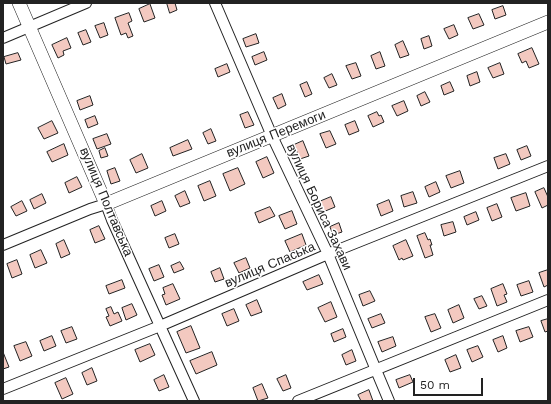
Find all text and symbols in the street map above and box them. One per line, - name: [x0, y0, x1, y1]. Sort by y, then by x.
- street label: вулиця Перемоги: [224, 107, 328, 161]
- street label: вулиця Бориса Захави: [283, 141, 355, 273]
- street label: вулиця Полтавська: [76, 145, 136, 259]
- street label: вулиця Спаська: [222, 239, 318, 291]
- scale bar: [415, 370, 485, 396]
- text: 50 m: [420, 378, 450, 392]

